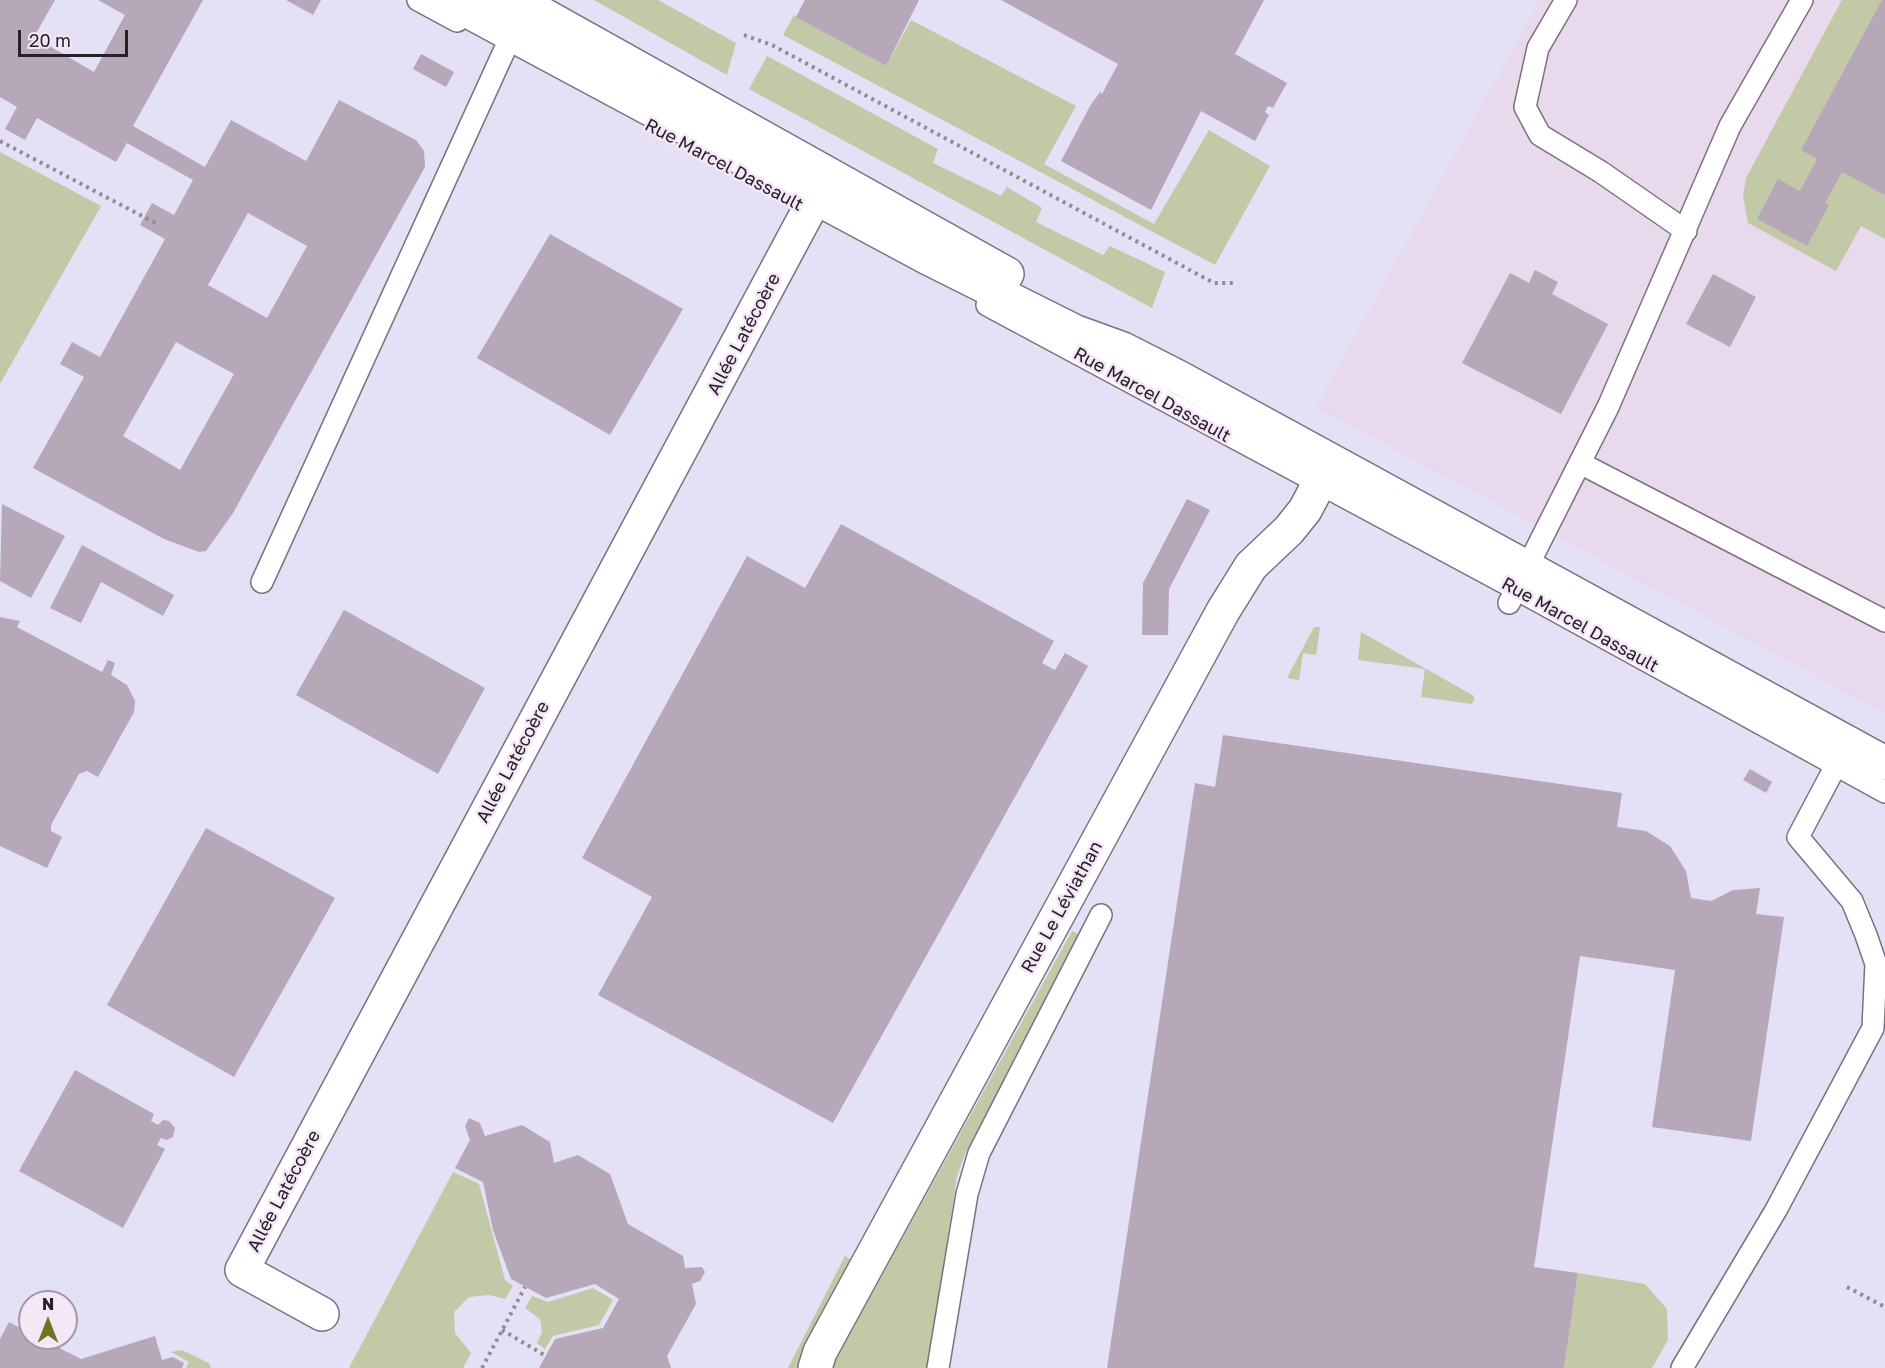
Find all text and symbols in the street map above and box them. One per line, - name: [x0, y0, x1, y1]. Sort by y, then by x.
- scale bar: [21, 18, 130, 56]
- text: 20 m: [29, 29, 71, 51]
- street label: Rue Marcel Dassault: [641, 114, 807, 216]
- street label: Allée Latécoère: [703, 269, 785, 399]
- street label: Rue Marcel Dassault: [1070, 343, 1234, 447]
- street label: Rue Marcel Dassault: [1498, 573, 1662, 677]
- street label: Allée Latécoère: [472, 697, 554, 827]
- street label: Rue Le Léviathan: [1017, 837, 1107, 977]
- street label: Allée Latécoère: [243, 1126, 325, 1256]
- north arrow: [18, 1290, 78, 1350]
- text: N: [42, 1294, 54, 1314]

